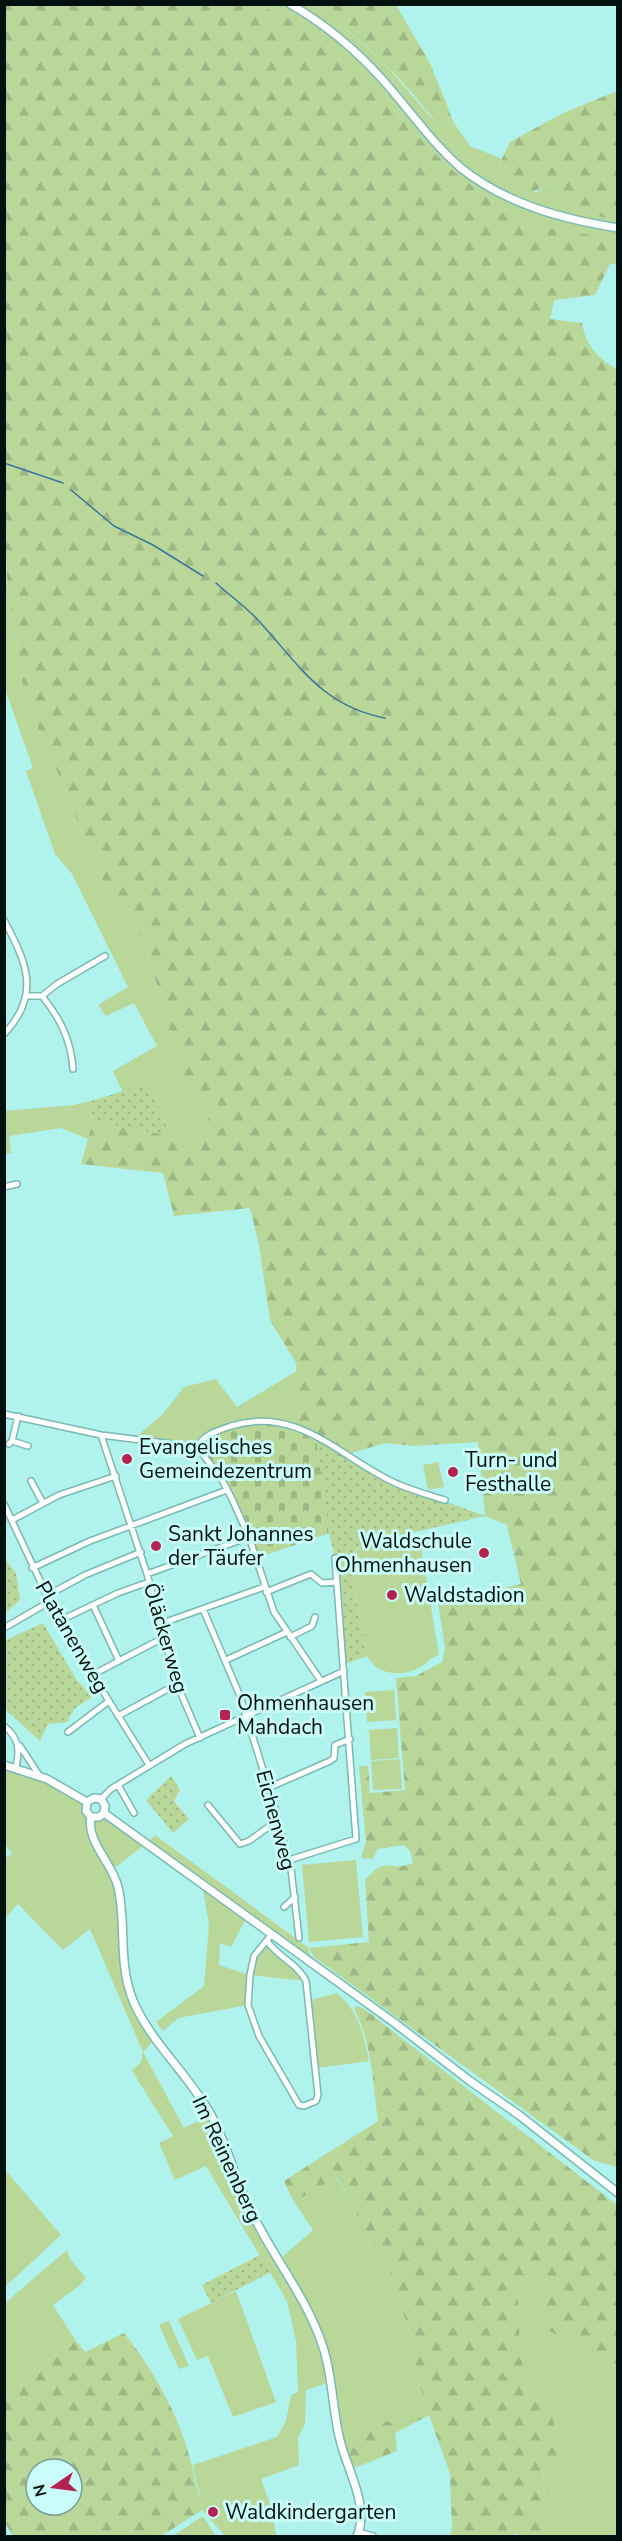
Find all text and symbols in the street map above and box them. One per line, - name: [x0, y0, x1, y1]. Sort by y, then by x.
- place label: Evangelisches Gemeindezentrum: [139, 1433, 312, 1485]
- place label: Turn- und Festhalle: [465, 1446, 558, 1498]
- marker: Evangelisches Gemeindezentrum: [120, 1452, 134, 1466]
- marker: Turn- und Festhalle: [446, 1465, 460, 1479]
- place label: Sankt Johannes der Täufer: [168, 1520, 314, 1572]
- place label: Waldschule Ohmenhausen: [335, 1527, 472, 1579]
- marker: Sankt Johannes der Täufer: [149, 1539, 163, 1553]
- marker: Waldschule Ohmenhausen: [477, 1546, 491, 1560]
- street label: Platanenweg: [29, 1576, 115, 1698]
- street label: Öläckerweg: [137, 1579, 195, 1697]
- place label: Waldstadion: [404, 1581, 525, 1609]
- marker: Waldstadion: [385, 1588, 399, 1602]
- place label: Ohmenhausen Mahdach: [237, 1689, 374, 1741]
- marker: Ohmenhausen Mahdach: [218, 1708, 232, 1722]
- street label: Eichenweg: [249, 1767, 303, 1873]
- street label: Im Reinenberg: [185, 2091, 269, 2227]
- north arrow: [24, 2457, 84, 2517]
- text: N: [28, 2482, 53, 2499]
- place label: Waldkindergarten: [225, 2498, 396, 2526]
- marker: Waldkindergarten: [206, 2505, 220, 2519]

